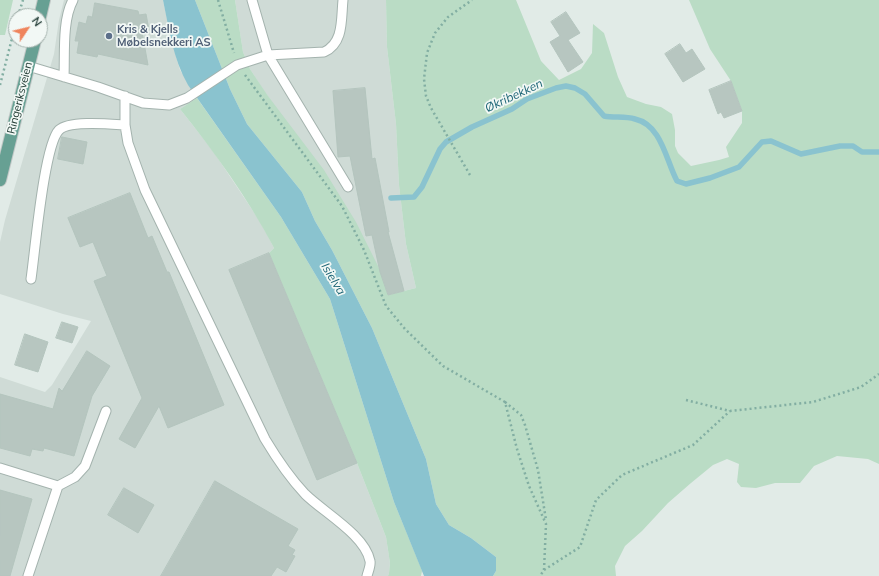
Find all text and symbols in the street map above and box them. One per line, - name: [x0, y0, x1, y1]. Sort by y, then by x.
- north arrow: [8, 8, 48, 48]
- text: N: [29, 14, 45, 29]
- place label: Kris & Kjells Møbelsnekkeri AS: [117, 23, 210, 49]
- marker: Kris & Kjells Møbelsnekkeri AS: [104, 31, 114, 41]
- street label: Ringeriksveien: [5, 61, 35, 135]
- water label: Økribekken: [483, 76, 545, 116]
- water label: Isielva: [318, 260, 348, 298]

